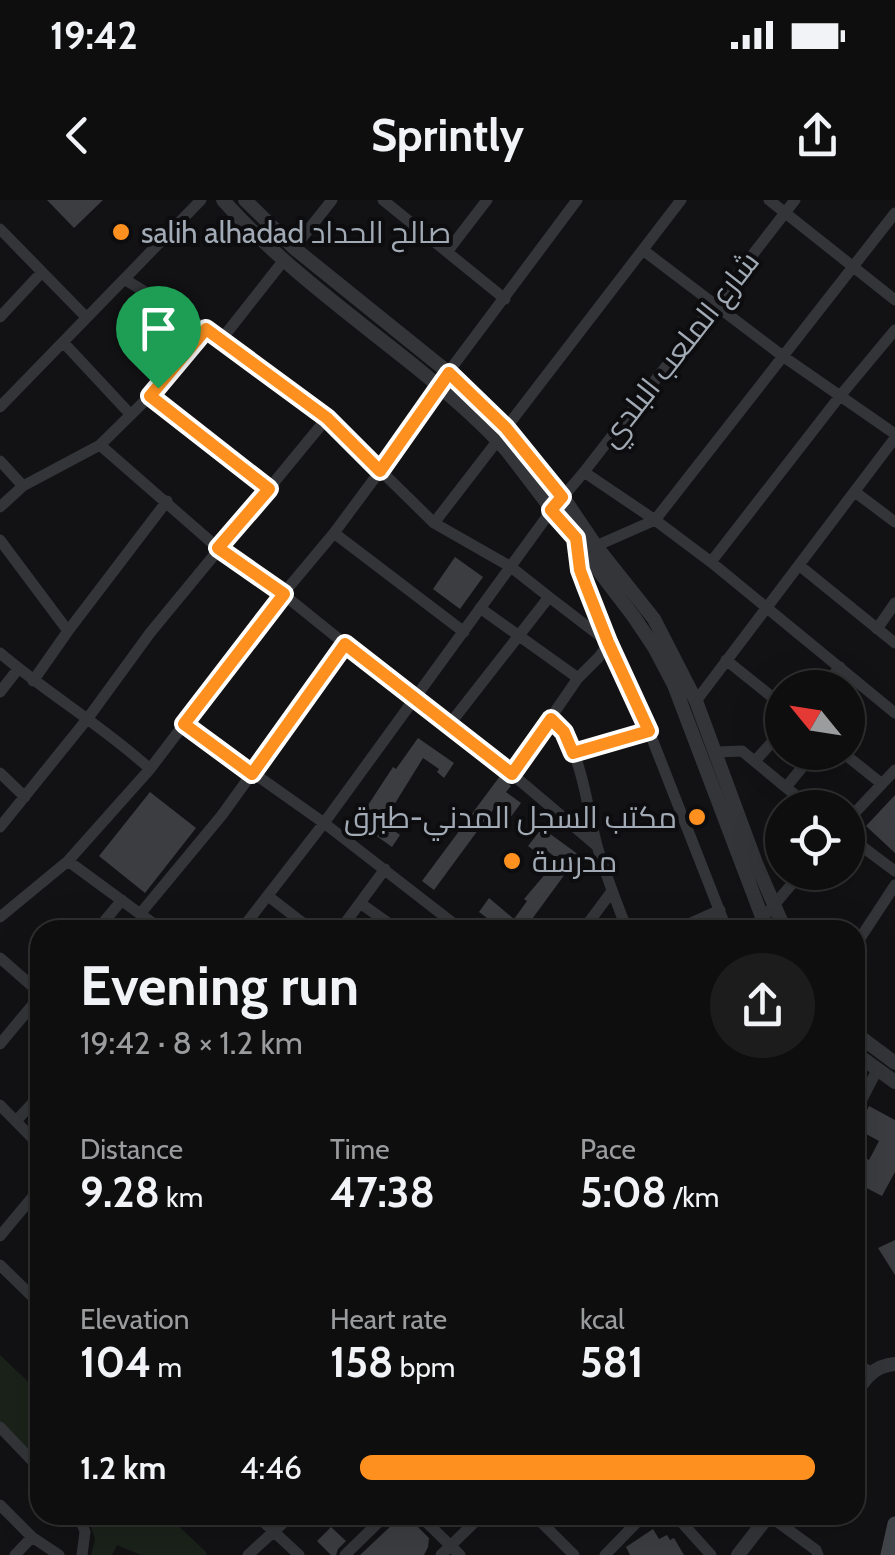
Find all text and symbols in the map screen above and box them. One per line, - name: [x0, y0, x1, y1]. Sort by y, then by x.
- text: 19:42: [50, 12, 138, 59]
- icon: back: [50, 108, 105, 163]
- text: Sprintly: [371, 108, 524, 162]
- icon: share: [790, 108, 845, 163]
- place label: salih alhadad صالح الحداد: [141, 214, 451, 253]
- marker: salih alhadad صالح الحداد: [110, 221, 132, 243]
- street label: شارع الملعب البلدي: [591, 244, 771, 457]
- pin: [116, 286, 201, 389]
- icon: arrive: [131, 301, 186, 356]
- north arrow: [765, 670, 865, 770]
- map controls: [765, 670, 865, 890]
- button: locate: [765, 790, 865, 890]
- place label: مكتب السجل المدني-طبرق: [344, 799, 677, 841]
- marker: مكتب السجل المدني-طبرق: [686, 806, 708, 828]
- place label: مدرسة: [532, 843, 617, 880]
- marker: مدرسة: [501, 850, 523, 872]
- text: Evening run: [80, 952, 359, 1019]
- button: share: [710, 953, 815, 1058]
- text: 19:42 · 8 × 1.2 km: [80, 1023, 303, 1062]
- text: Distance: [80, 1132, 183, 1166]
- text: Time: [330, 1132, 390, 1166]
- text: Pace: [580, 1132, 636, 1166]
- text: 9.28: [80, 1166, 160, 1218]
- text: 47:38: [330, 1166, 435, 1218]
- text: 5:08: [580, 1166, 667, 1218]
- text: km: [160, 1180, 203, 1214]
- text: /km: [667, 1180, 719, 1214]
- text: Elevation: [80, 1302, 189, 1336]
- text: Heart rate: [330, 1302, 447, 1336]
- text: kcal: [580, 1302, 625, 1336]
- text: 104: [80, 1336, 151, 1388]
- text: 158: [330, 1336, 393, 1388]
- text: 581: [580, 1336, 643, 1388]
- text: m: [151, 1350, 182, 1384]
- text: bpm: [393, 1350, 455, 1384]
- text: 1.2 km: [80, 1448, 166, 1487]
- text: 4:46: [240, 1448, 302, 1487]

